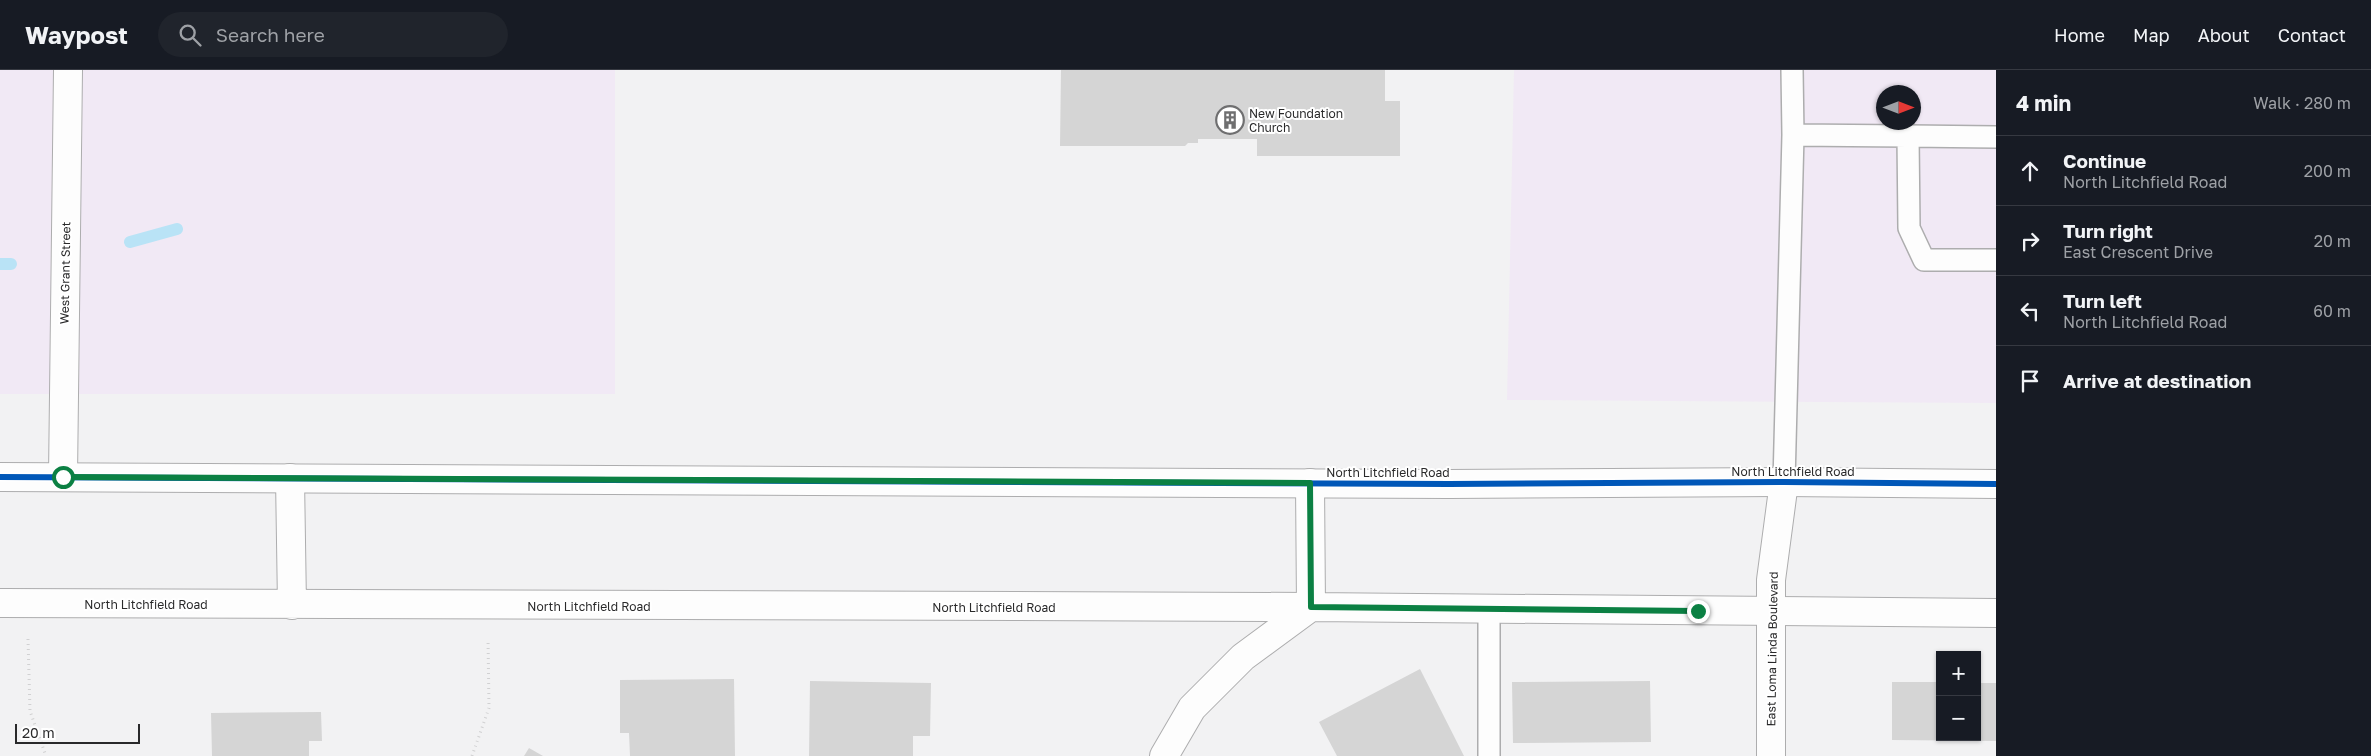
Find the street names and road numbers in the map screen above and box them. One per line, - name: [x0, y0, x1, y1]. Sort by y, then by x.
- street label: West Grant Street: [57, 221, 73, 324]
- street label: North Litchfield Road: [1731, 464, 1855, 479]
- street label: North Litchfield Road: [1326, 465, 1450, 480]
- street label: East Loma Linda Boulevard: [1763, 571, 1781, 727]
- street label: North Litchfield Road: [84, 597, 208, 612]
- street label: North Litchfield Road: [527, 599, 651, 614]
- street label: North Litchfield Road: [932, 600, 1056, 615]

